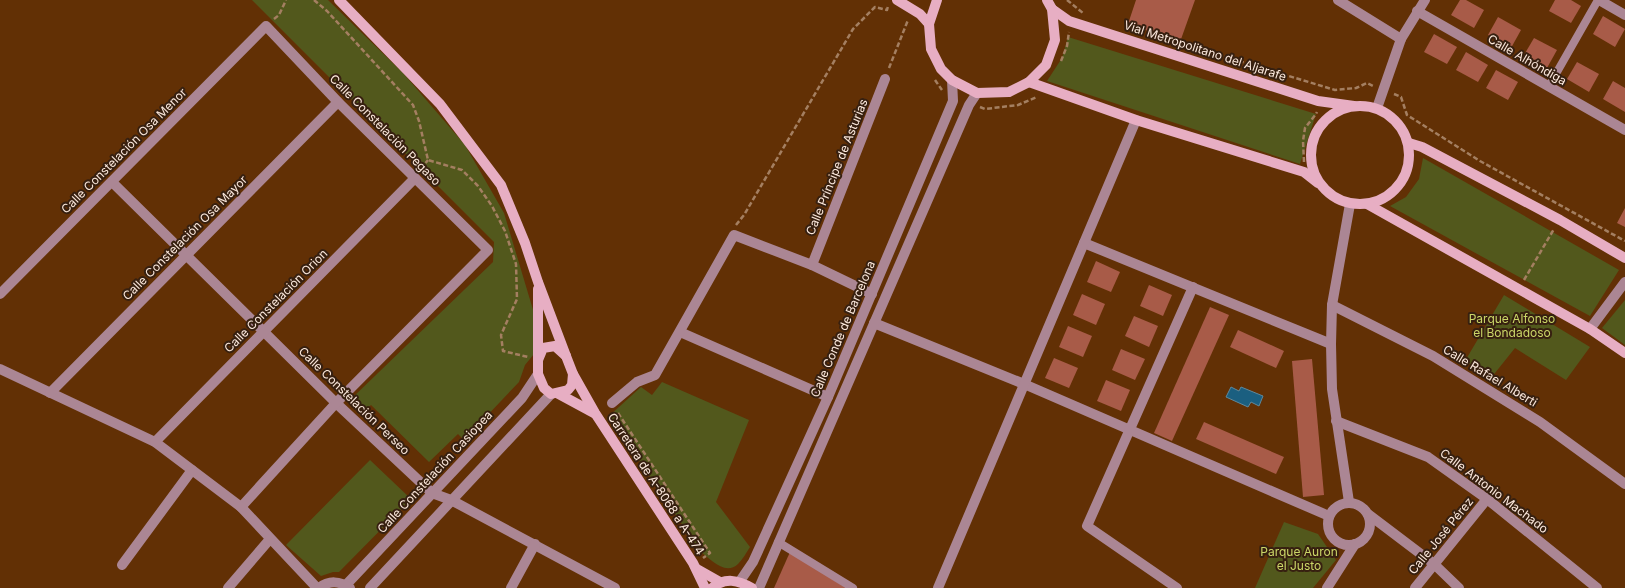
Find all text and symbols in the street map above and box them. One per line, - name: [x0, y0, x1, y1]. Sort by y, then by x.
- street label: Vial Metropolitano del Aljarafe: [1122, 17, 1288, 84]
- street label: Calle Alhóndiga: [1485, 31, 1569, 88]
- street label: Calle Constelación Pegaso: [327, 71, 444, 188]
- street label: Calle Constelación Osa Menor: [58, 84, 190, 216]
- street label: Calle Príncipe de Asturias: [802, 97, 871, 237]
- street label: Calle Constelación Osa Mayor: [119, 172, 250, 303]
- street label: Calle Constelación Orion: [221, 246, 330, 355]
- street label: Calle Conde de Barcelona: [807, 258, 878, 399]
- park label: Parque Alfonso el Bondadoso: [1469, 311, 1555, 340]
- street label: Calle Rafael Alberti: [1440, 341, 1540, 410]
- street label: Calle Constelación Perseo: [296, 344, 413, 458]
- street label: Calle Constelación Casiopea: [374, 407, 495, 536]
- street label: Carretera de A-8068 a A-474: [605, 410, 708, 558]
- street label: Calle Antonio Machado: [1437, 445, 1551, 536]
- street label: Calle José Pérez: [1405, 494, 1476, 577]
- park label: Parque Auron el Justo: [1260, 544, 1338, 573]

